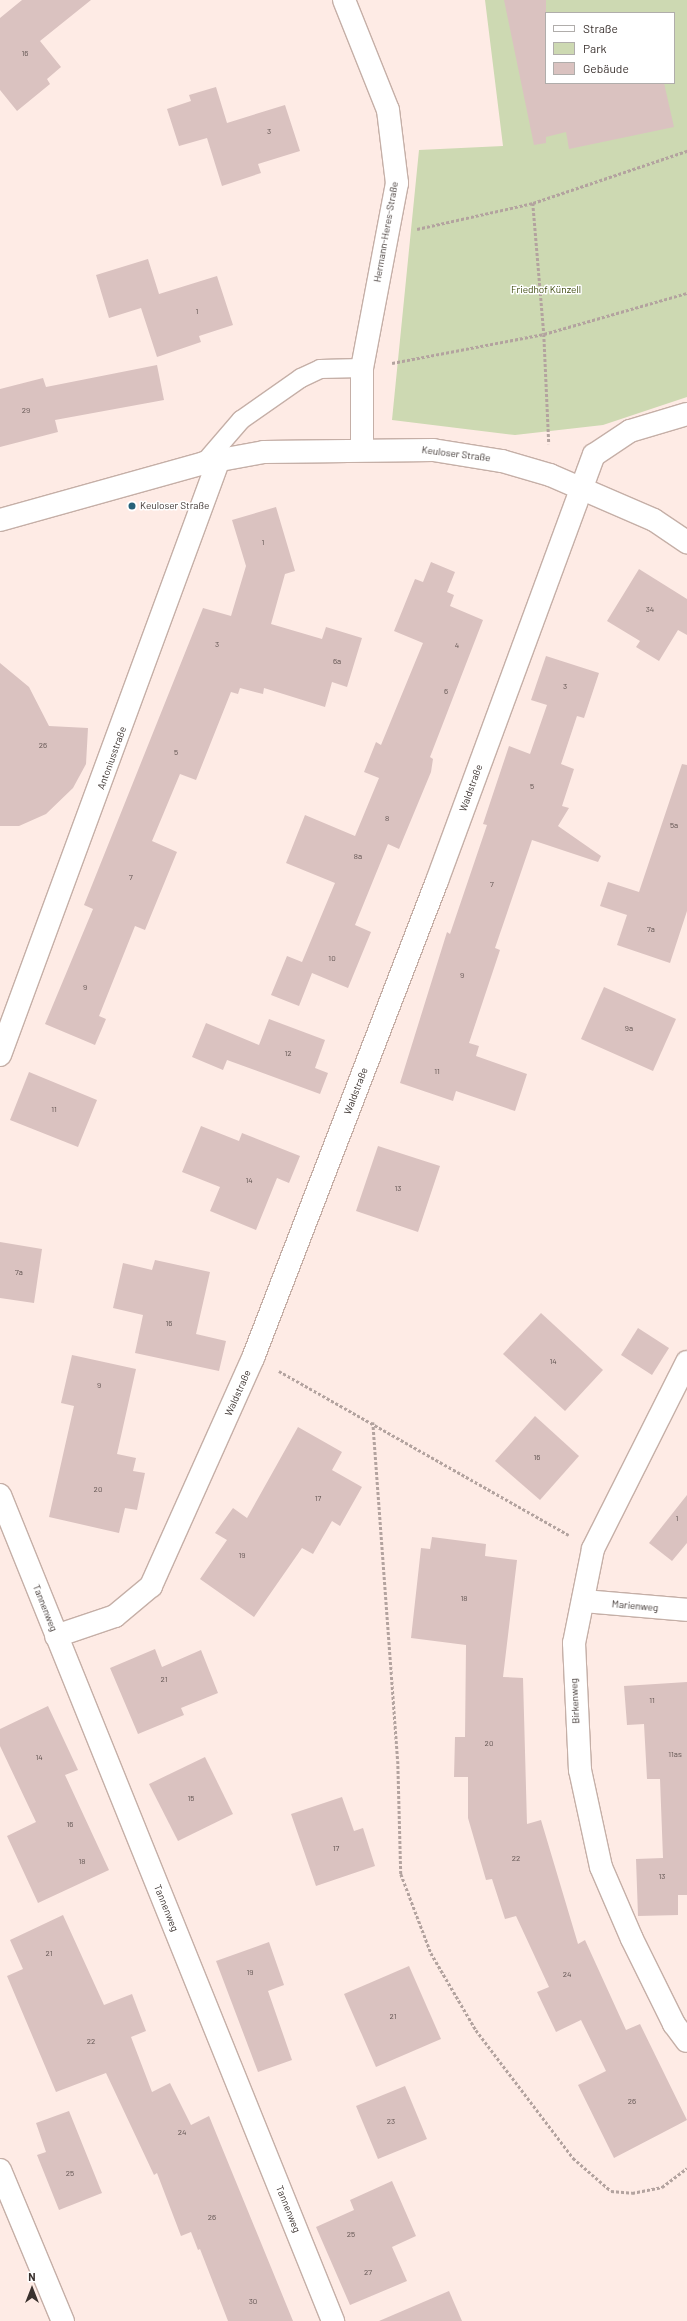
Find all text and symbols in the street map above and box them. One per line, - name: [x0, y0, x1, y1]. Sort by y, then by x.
- legend: [545, 12, 675, 84]
- text: Straße: [583, 21, 618, 35]
- text: Park: [583, 41, 607, 55]
- house number: 16: [22, 49, 28, 59]
- text: Gebäude: [583, 61, 629, 75]
- house number: 3: [267, 127, 271, 137]
- street label: Hermann-Heres-Straße: [371, 181, 401, 283]
- park label: Friedhof Künzell: [511, 284, 581, 296]
- house number: 1: [196, 307, 198, 317]
- house number: 29: [22, 406, 30, 416]
- street label: Keuloser Straße: [421, 444, 491, 464]
- place label: Keuloser Straße: [140, 500, 209, 512]
- marker: Keuloser Straße: [127, 501, 137, 511]
- house number: 1: [262, 538, 264, 548]
- house number: 34: [646, 605, 654, 615]
- house number: 3: [215, 640, 219, 650]
- house number: 4: [455, 641, 459, 651]
- house number: 6a: [333, 657, 341, 667]
- house number: 3: [563, 682, 567, 692]
- house number: 6: [444, 687, 448, 697]
- street label: Antoniusstraße: [95, 725, 129, 791]
- house number: 26: [39, 741, 47, 751]
- house number: 5: [174, 748, 178, 758]
- street label: Waldstraße: [457, 763, 485, 813]
- house number: 5: [530, 782, 534, 792]
- house number: 8: [385, 814, 389, 824]
- house number: 5a: [670, 821, 678, 831]
- house number: 8a: [354, 852, 362, 862]
- house number: 7: [129, 873, 133, 883]
- house number: 7: [490, 880, 494, 890]
- house number: 7a: [647, 925, 655, 935]
- house number: 10: [328, 954, 336, 964]
- house number: 9: [460, 971, 464, 981]
- house number: 9: [83, 983, 87, 993]
- house number: 9a: [625, 1024, 633, 1034]
- house number: 12: [284, 1049, 292, 1059]
- street label: Waldstraße: [342, 1066, 370, 1116]
- house number: 11: [434, 1067, 440, 1077]
- house number: 11: [51, 1105, 57, 1115]
- house number: 14: [245, 1176, 253, 1186]
- house number: 13: [395, 1184, 401, 1194]
- house number: 7a: [15, 1268, 23, 1278]
- house number: 16: [166, 1319, 172, 1329]
- house number: 14: [549, 1357, 557, 1367]
- street label: Waldstraße: [223, 1368, 253, 1418]
- house number: 9: [97, 1381, 101, 1391]
- house number: 16: [534, 1453, 540, 1463]
- house number: 20: [94, 1485, 102, 1495]
- house number: 17: [315, 1494, 321, 1504]
- house number: 1: [676, 1514, 678, 1524]
- house number: 19: [239, 1551, 245, 1561]
- street label: Tannenweg: [30, 1583, 60, 1633]
- house number: 18: [461, 1594, 467, 1604]
- street label: Marienweg: [611, 1598, 659, 1614]
- house number: 21: [161, 1675, 167, 1685]
- street label: Birkenweg: [568, 1678, 582, 1724]
- house number: 11: [649, 1696, 655, 1706]
- house number: 20: [485, 1739, 493, 1749]
- house number: 11as: [668, 1750, 682, 1760]
- house number: 14: [35, 1753, 43, 1763]
- house number: 15: [188, 1794, 194, 1804]
- house number: 16: [67, 1820, 73, 1830]
- house number: 17: [333, 1844, 339, 1854]
- house number: 22: [512, 1854, 520, 1864]
- house number: 18: [79, 1857, 85, 1867]
- house number: 13: [659, 1872, 665, 1882]
- street label: Tannenweg: [151, 1883, 181, 1933]
- house number: 21: [46, 1949, 52, 1959]
- house number: 19: [247, 1968, 253, 1978]
- house number: 24: [563, 1970, 571, 1980]
- house number: 21: [390, 2012, 396, 2022]
- house number: 22: [87, 2037, 95, 2047]
- house number: 26: [628, 2097, 636, 2107]
- house number: 23: [387, 2117, 395, 2127]
- house number: 24: [178, 2128, 186, 2138]
- house number: 25: [66, 2169, 74, 2179]
- street label: Tannenweg: [273, 2184, 303, 2234]
- house number: 26: [208, 2213, 216, 2223]
- house number: 25: [347, 2230, 355, 2240]
- house number: 27: [364, 2268, 372, 2278]
- north arrow: [12, 2269, 52, 2309]
- text: N: [28, 2270, 36, 2283]
- house number: 30: [249, 2297, 257, 2307]

